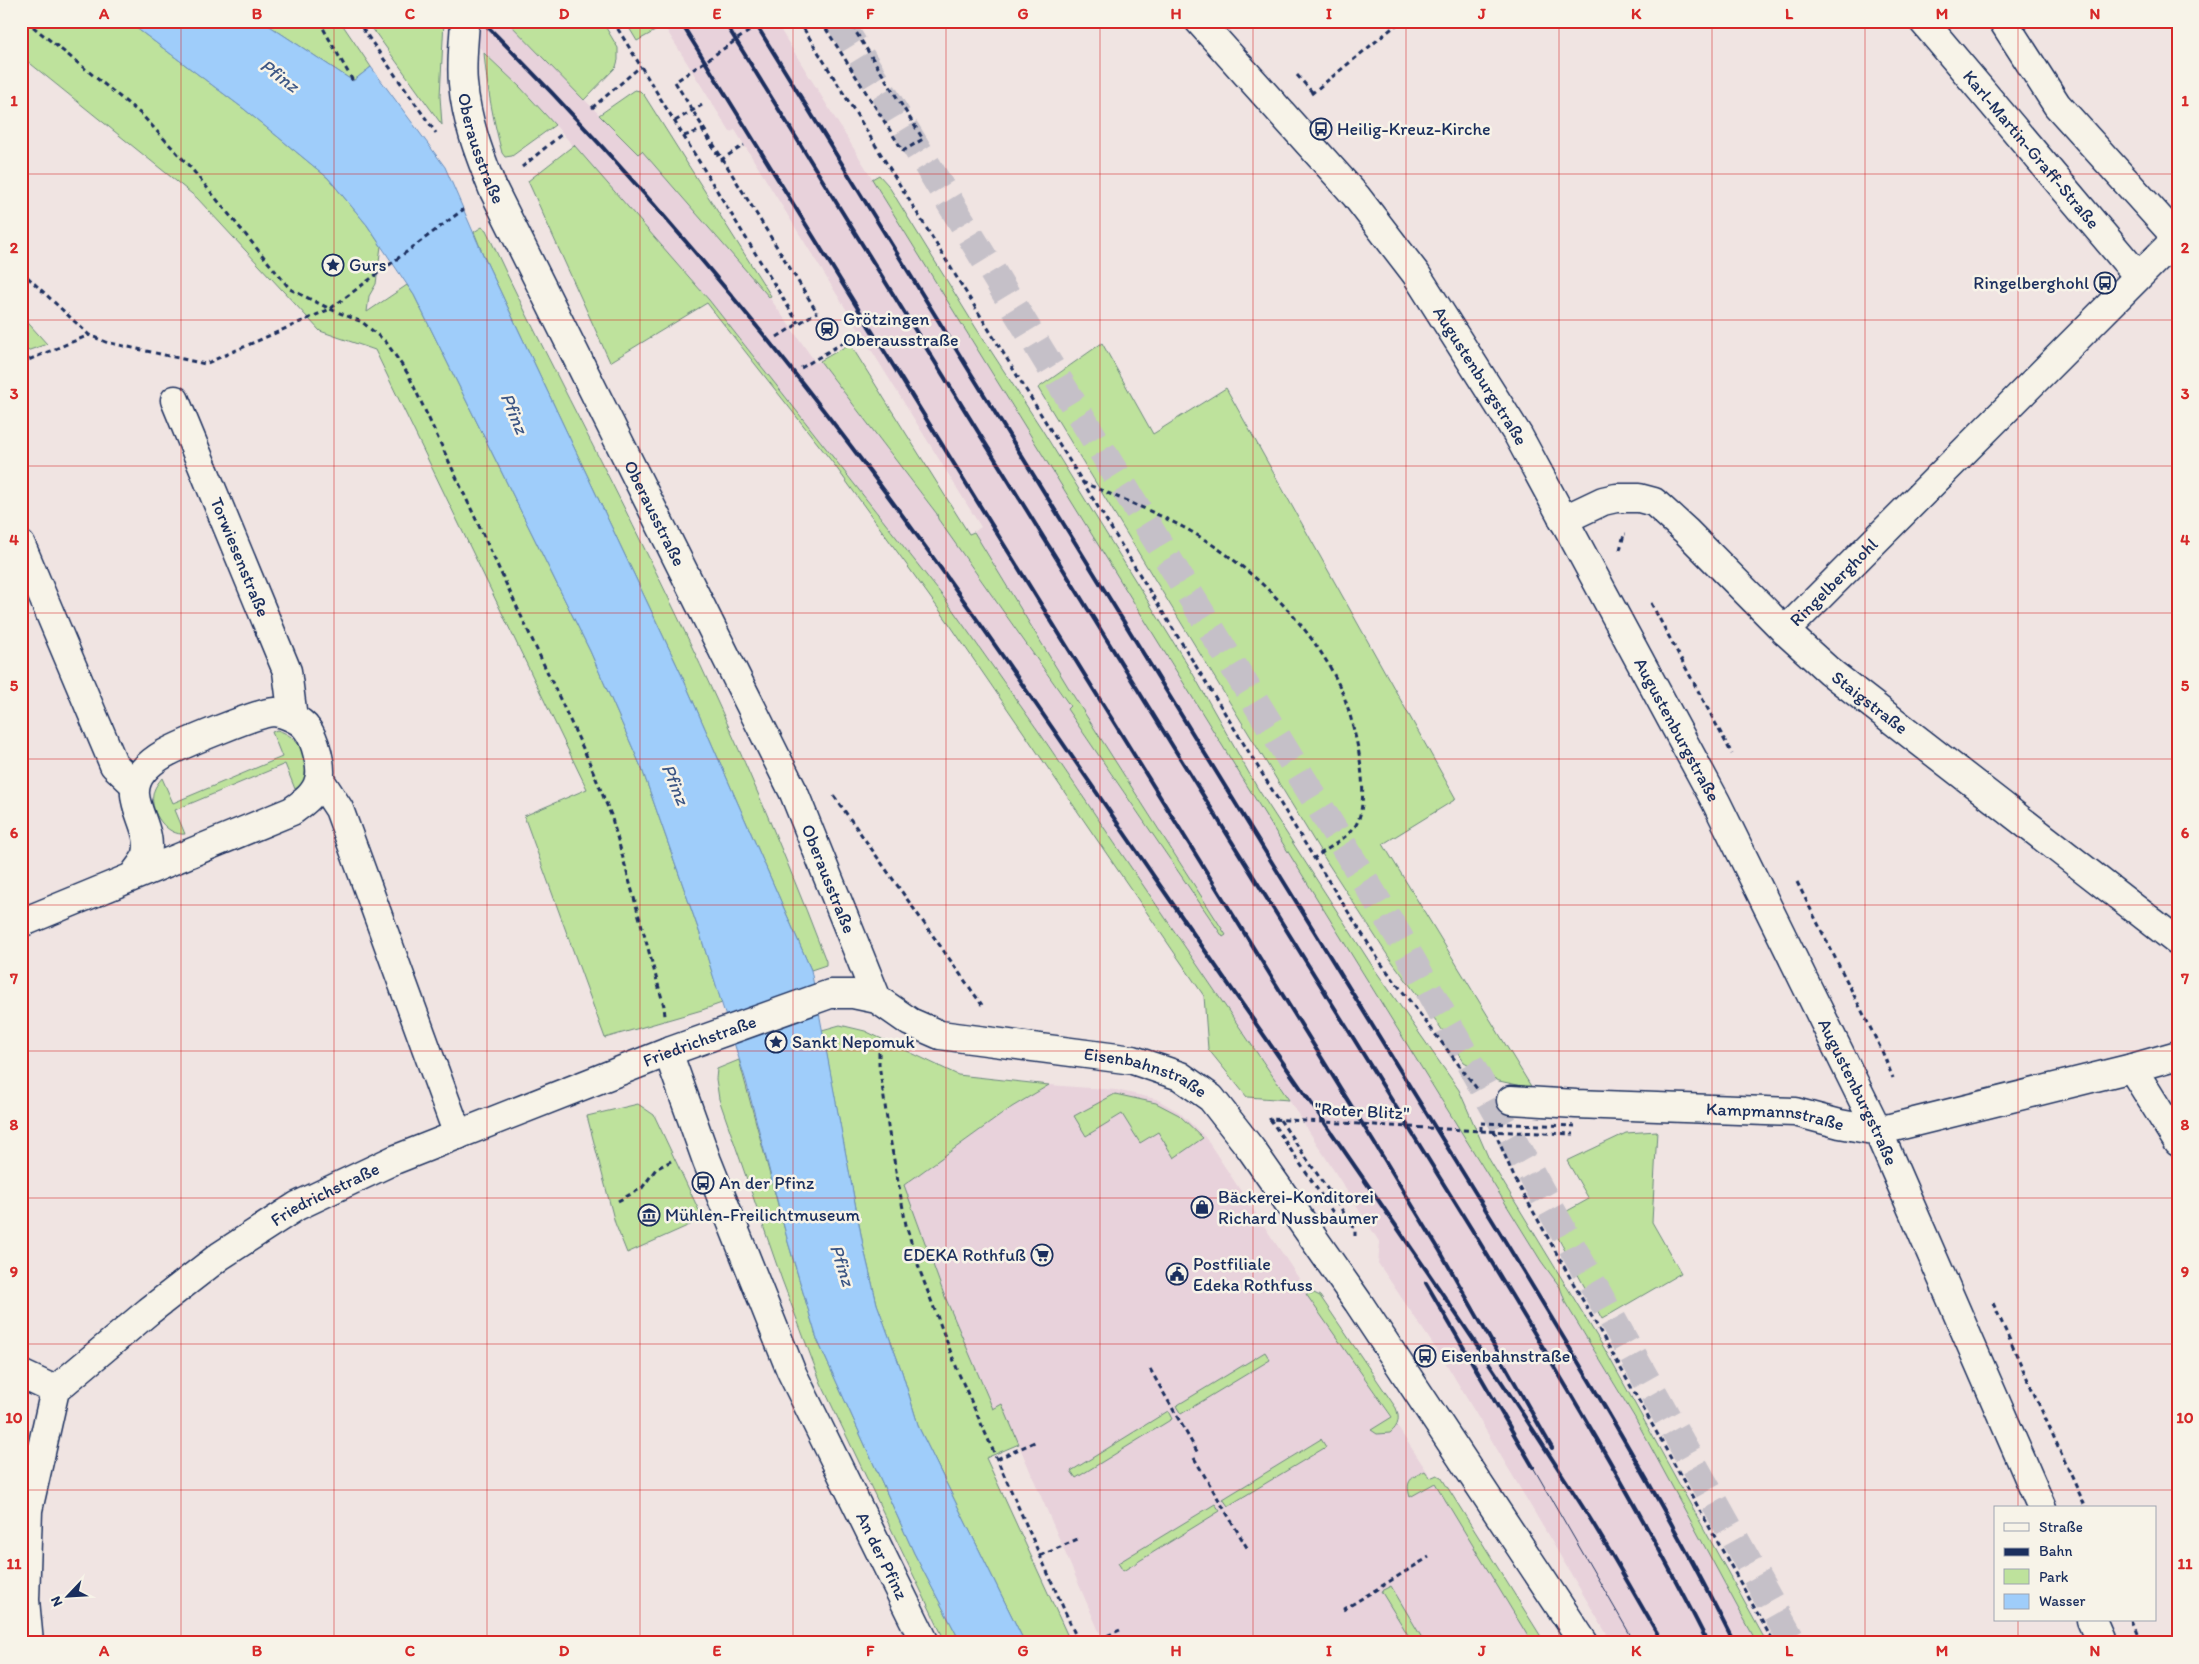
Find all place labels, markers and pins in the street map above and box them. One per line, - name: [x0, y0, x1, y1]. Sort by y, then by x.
- bus stop icon: Heilig-Kreuz-Kirche: [1309, 117, 1333, 141]
- place label: Heilig-Kreuz-Kirche: [1337, 118, 1491, 140]
- place icon: Gurs: [321, 253, 345, 277]
- place label: Gurs: [349, 254, 387, 276]
- bus stop icon: Ringelberghohl: [2093, 271, 2117, 295]
- place label: Ringelberghohl: [1973, 272, 2089, 294]
- place label: Grötzingen Oberausstraße: [843, 308, 959, 351]
- station icon: Grötzingen Oberausstraße: [815, 317, 839, 341]
- place icon: Sankt Nepomuk: [764, 1030, 788, 1054]
- place label: Sankt Nepomuk: [792, 1031, 915, 1053]
- bus stop icon: An der Pfinz: [691, 1171, 715, 1195]
- place label: An der Pfinz: [719, 1172, 814, 1194]
- place label: Bäckerei-Konditorei Richard Nussbaumer: [1218, 1186, 1379, 1229]
- shop icon: Bäckerei-Konditorei Richard Nussbaumer: [1190, 1195, 1214, 1219]
- museum icon: Mühlen-Freilichtmuseum: [637, 1203, 661, 1227]
- place label: Mühlen-Freilichtmuseum: [665, 1204, 860, 1226]
- supermarket icon: EDEKA Rothfuß: [1030, 1243, 1054, 1267]
- place label: EDEKA Rothfuß: [903, 1244, 1026, 1266]
- place label: Postfiliale Edeka Rothfuss: [1193, 1253, 1313, 1296]
- public building icon: Postfiliale Edeka Rothfuss: [1165, 1262, 1189, 1286]
- bus stop icon: Eisenbahnstraße: [1413, 1344, 1437, 1368]
- place label: Eisenbahnstraße: [1441, 1345, 1570, 1367]

